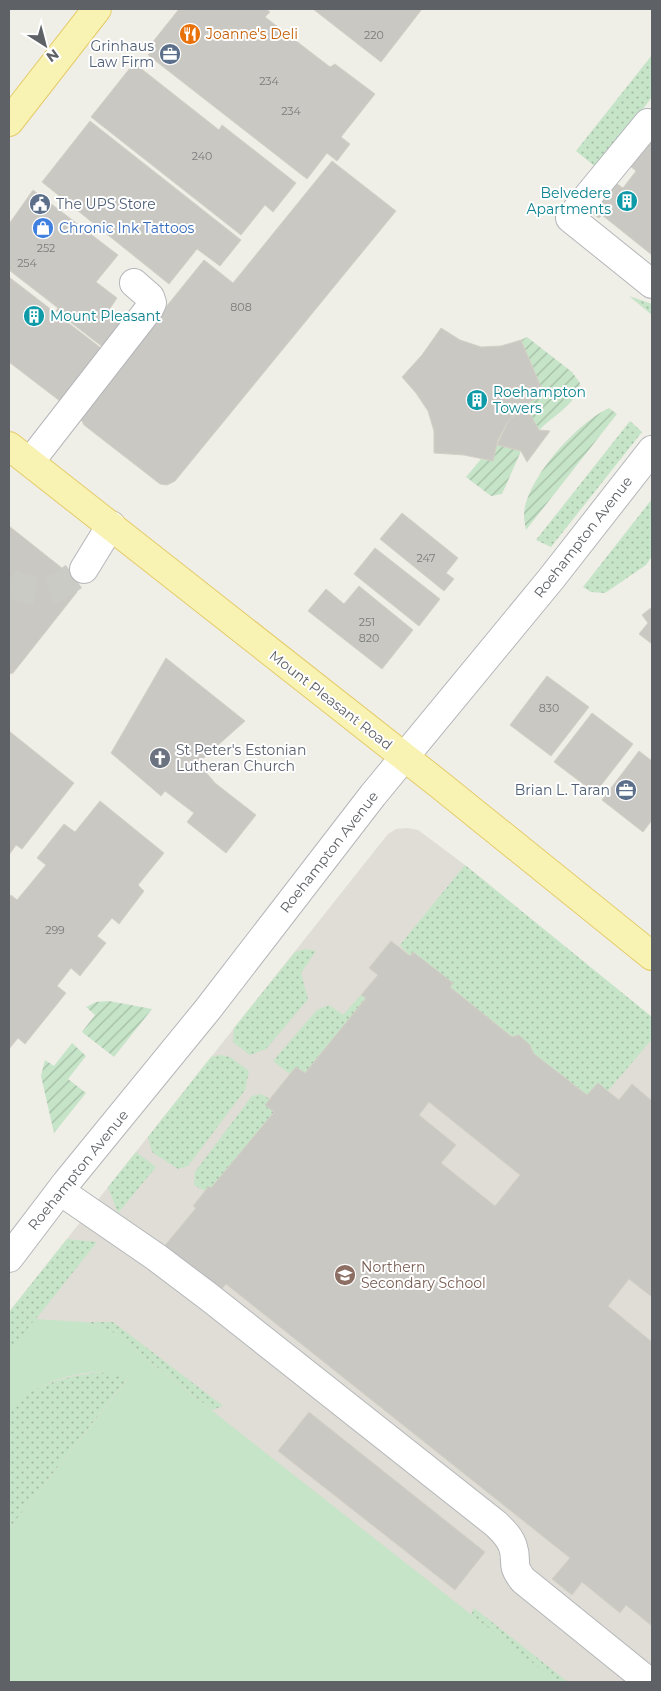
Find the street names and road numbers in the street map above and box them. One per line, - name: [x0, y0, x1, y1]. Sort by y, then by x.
- street label: Roehampton Avenue: [530, 473, 636, 601]
- street label: Mount Pleasant Road: [266, 646, 396, 754]
- street label: Roehampton Avenue: [276, 788, 382, 916]
- street label: Roehampton Avenue: [24, 1106, 132, 1234]

